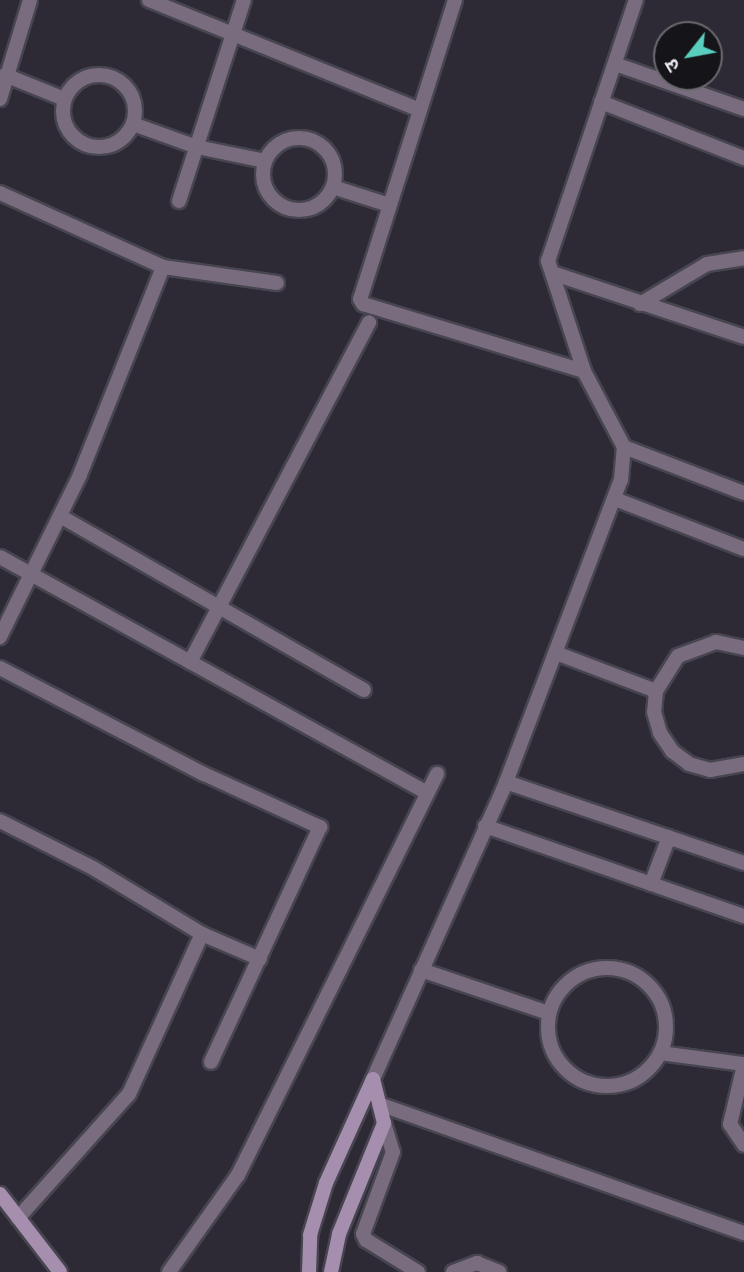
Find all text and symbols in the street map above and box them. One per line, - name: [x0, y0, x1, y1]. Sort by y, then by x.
- north arrow: [653, 21, 723, 91]
- text: उ: [659, 55, 684, 76]

